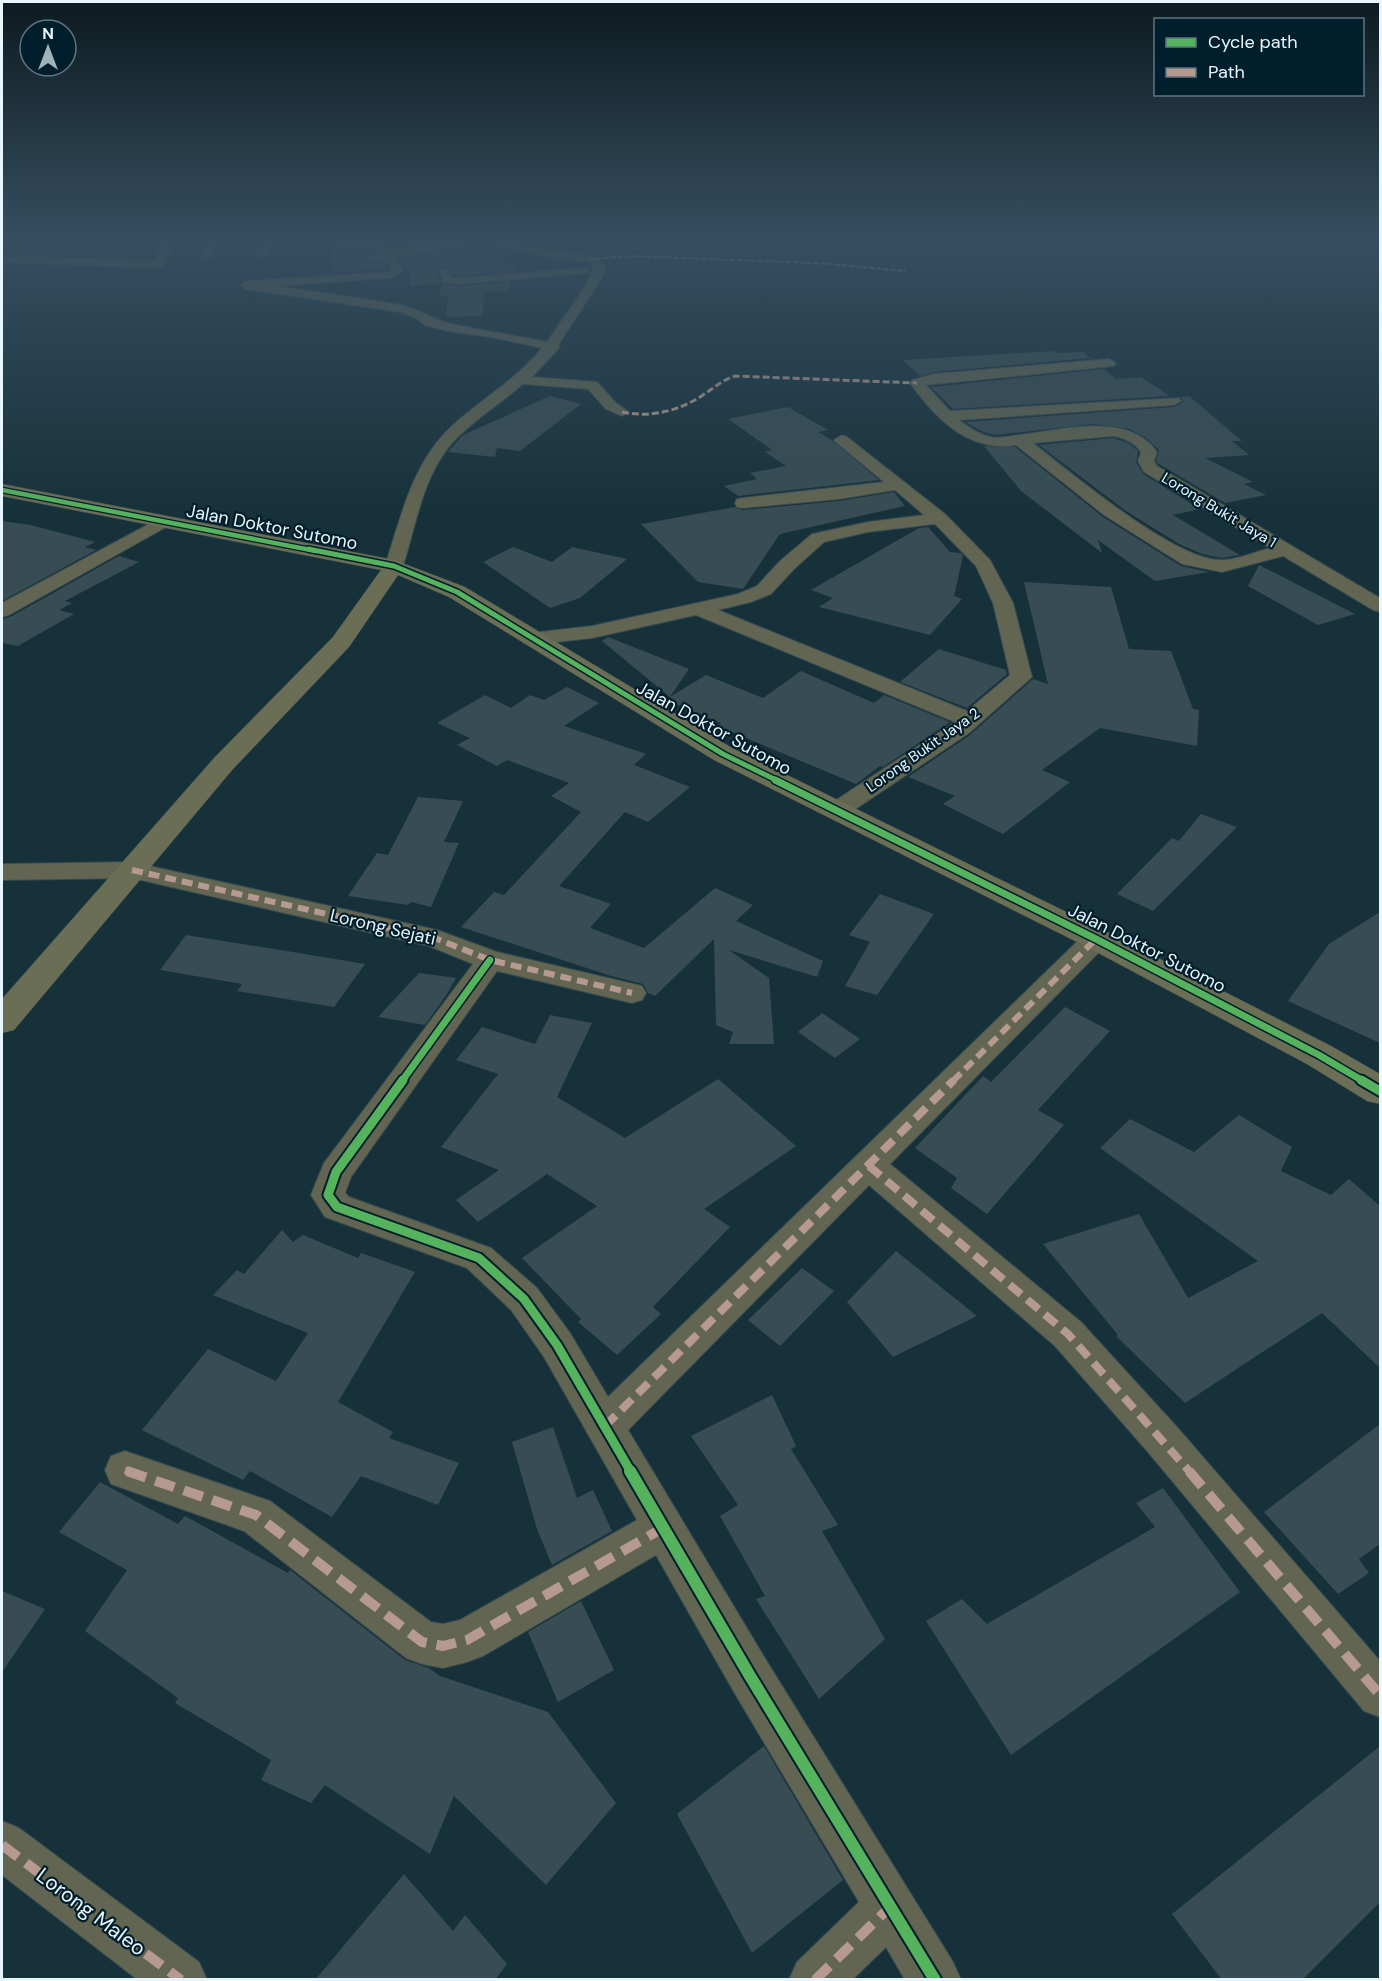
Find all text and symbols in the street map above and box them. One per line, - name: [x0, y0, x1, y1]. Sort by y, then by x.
- north arrow: [18, 18, 78, 78]
- legend: [1154, 18, 1364, 96]
- text: N: [42, 23, 54, 44]
- text: Cycle path: [1208, 30, 1298, 54]
- text: Path: [1208, 60, 1245, 84]
- street label: Lorong Bukit Jaya 1: [1158, 468, 1280, 552]
- street label: Jalan Doktor Sutomo: [184, 499, 360, 555]
- street label: Jalan Doktor Sutomo: [632, 675, 796, 781]
- street label: Lorong Bukit Jaya 2: [862, 703, 984, 797]
- street label: Jalan Doktor Sutomo: [1064, 898, 1230, 998]
- street label: Lorong Sejati: [328, 903, 438, 951]
- street label: Lorong Maleo: [30, 1862, 152, 1962]

